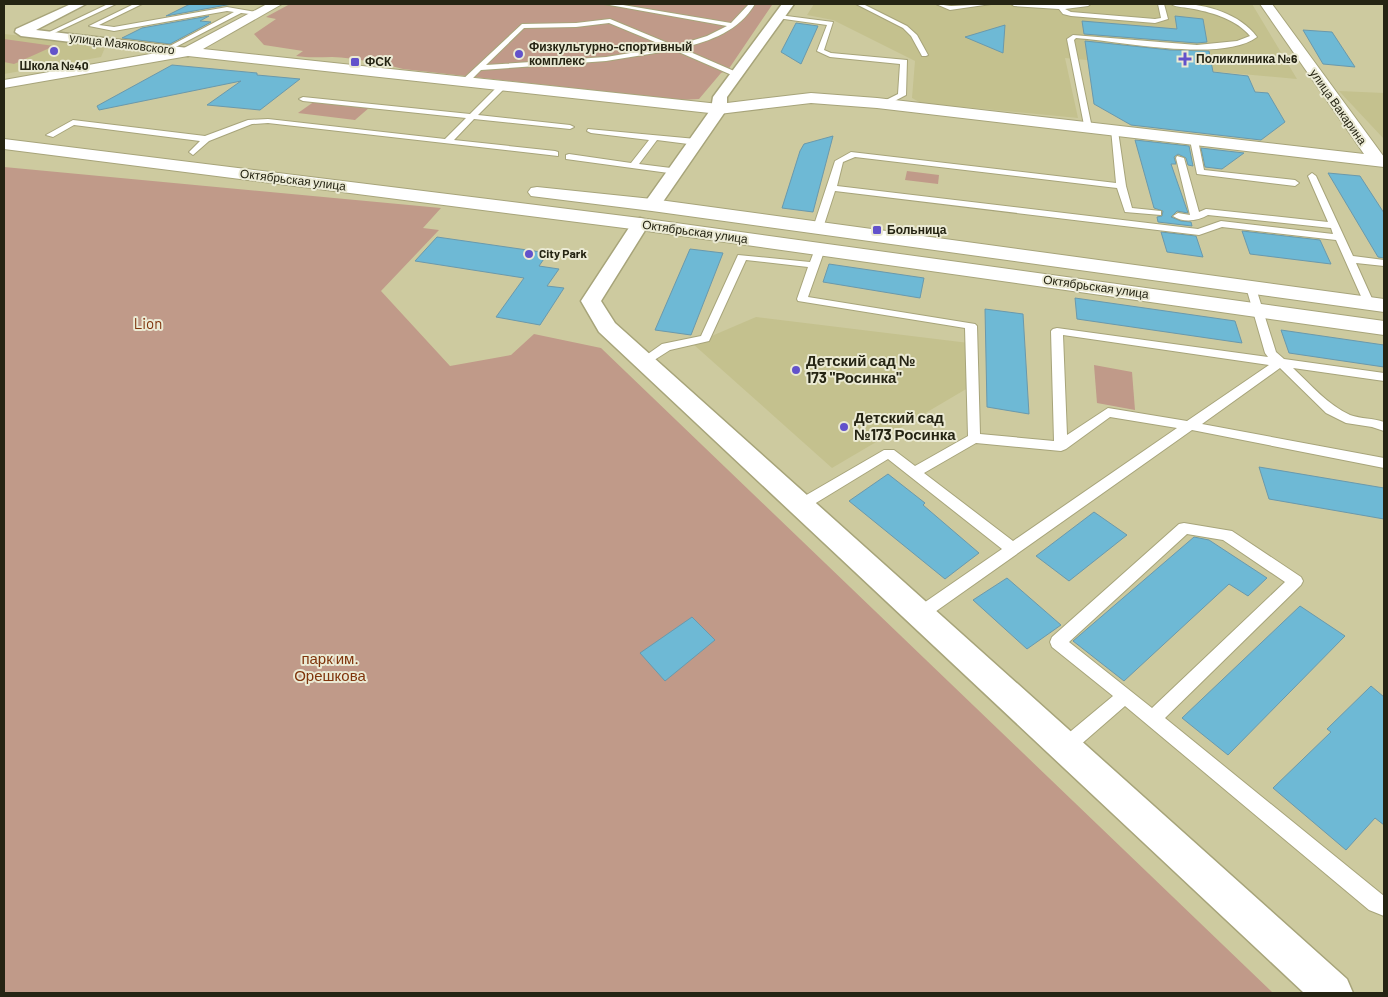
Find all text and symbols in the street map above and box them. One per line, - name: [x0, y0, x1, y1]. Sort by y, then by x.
- street label: улица Маяковского: [69, 30, 176, 57]
- place label: Физкультурно-спортивный комплекс: [529, 39, 693, 67]
- marker: Школа №40: [48, 45, 60, 57]
- marker: Физкультурно-спортивный комплекс: [513, 48, 525, 60]
- place label: Поликлиника №6: [1196, 51, 1298, 65]
- marker: Поликлиника №6: [1178, 52, 1192, 66]
- place label: ФСК: [365, 54, 392, 68]
- marker: ФСК: [349, 56, 361, 68]
- place label: Школа №40: [19, 58, 89, 72]
- street label: улица Вакарина: [1307, 66, 1370, 148]
- street label: Октябрьская улица: [239, 166, 347, 193]
- street label: Октябрьская улица: [641, 217, 749, 246]
- place label: Больница: [887, 222, 947, 237]
- marker: Больница: [871, 224, 883, 236]
- place label: City Park: [539, 246, 587, 260]
- marker: City Park: [523, 248, 535, 260]
- street label: Октябрьская улица: [1042, 272, 1150, 301]
- park label: Lion: [134, 314, 162, 332]
- place label: Детский сад № 173 "Росинка": [806, 351, 916, 386]
- marker: Детский сад № 173 "Росинка": [790, 364, 802, 376]
- place label: Детский сад №173 Росинка: [854, 408, 956, 443]
- marker: Детский сад №173 Росинка: [838, 421, 850, 433]
- park label: парк им. Орешкова: [294, 649, 366, 684]

